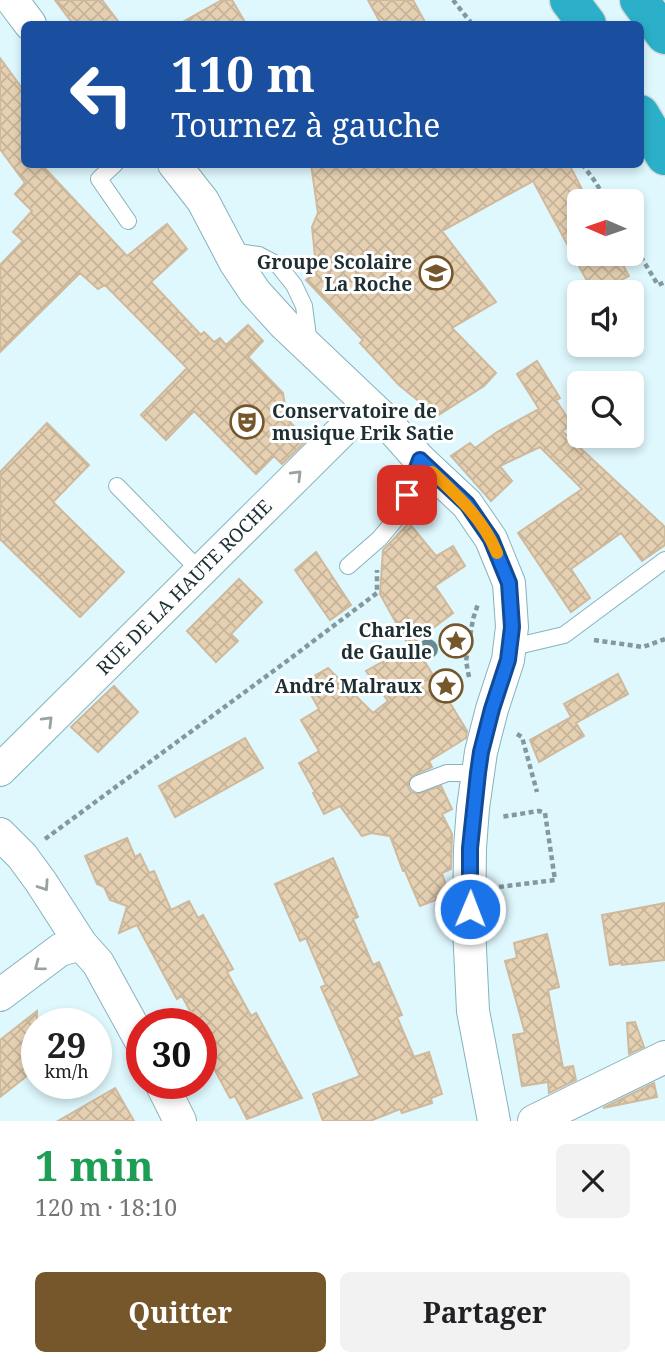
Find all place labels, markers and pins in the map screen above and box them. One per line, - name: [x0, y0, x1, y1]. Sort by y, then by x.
- place label: Groupe Scolaire La Roche: [257, 249, 412, 297]
- school or university icon: Groupe Scolaire La Roche: [417, 254, 455, 292]
- place label: Conservatoire de musique Erik Satie: [272, 398, 454, 446]
- theatre icon: Conservatoire de musique Erik Satie: [228, 403, 266, 441]
- pin: [377, 465, 437, 525]
- place label: Charles de Gaulle: [341, 617, 432, 665]
- place icon: Charles de Gaulle: [437, 622, 475, 660]
- place icon: André Malraux: [427, 667, 465, 705]
- place label: André Malraux: [275, 673, 423, 699]

